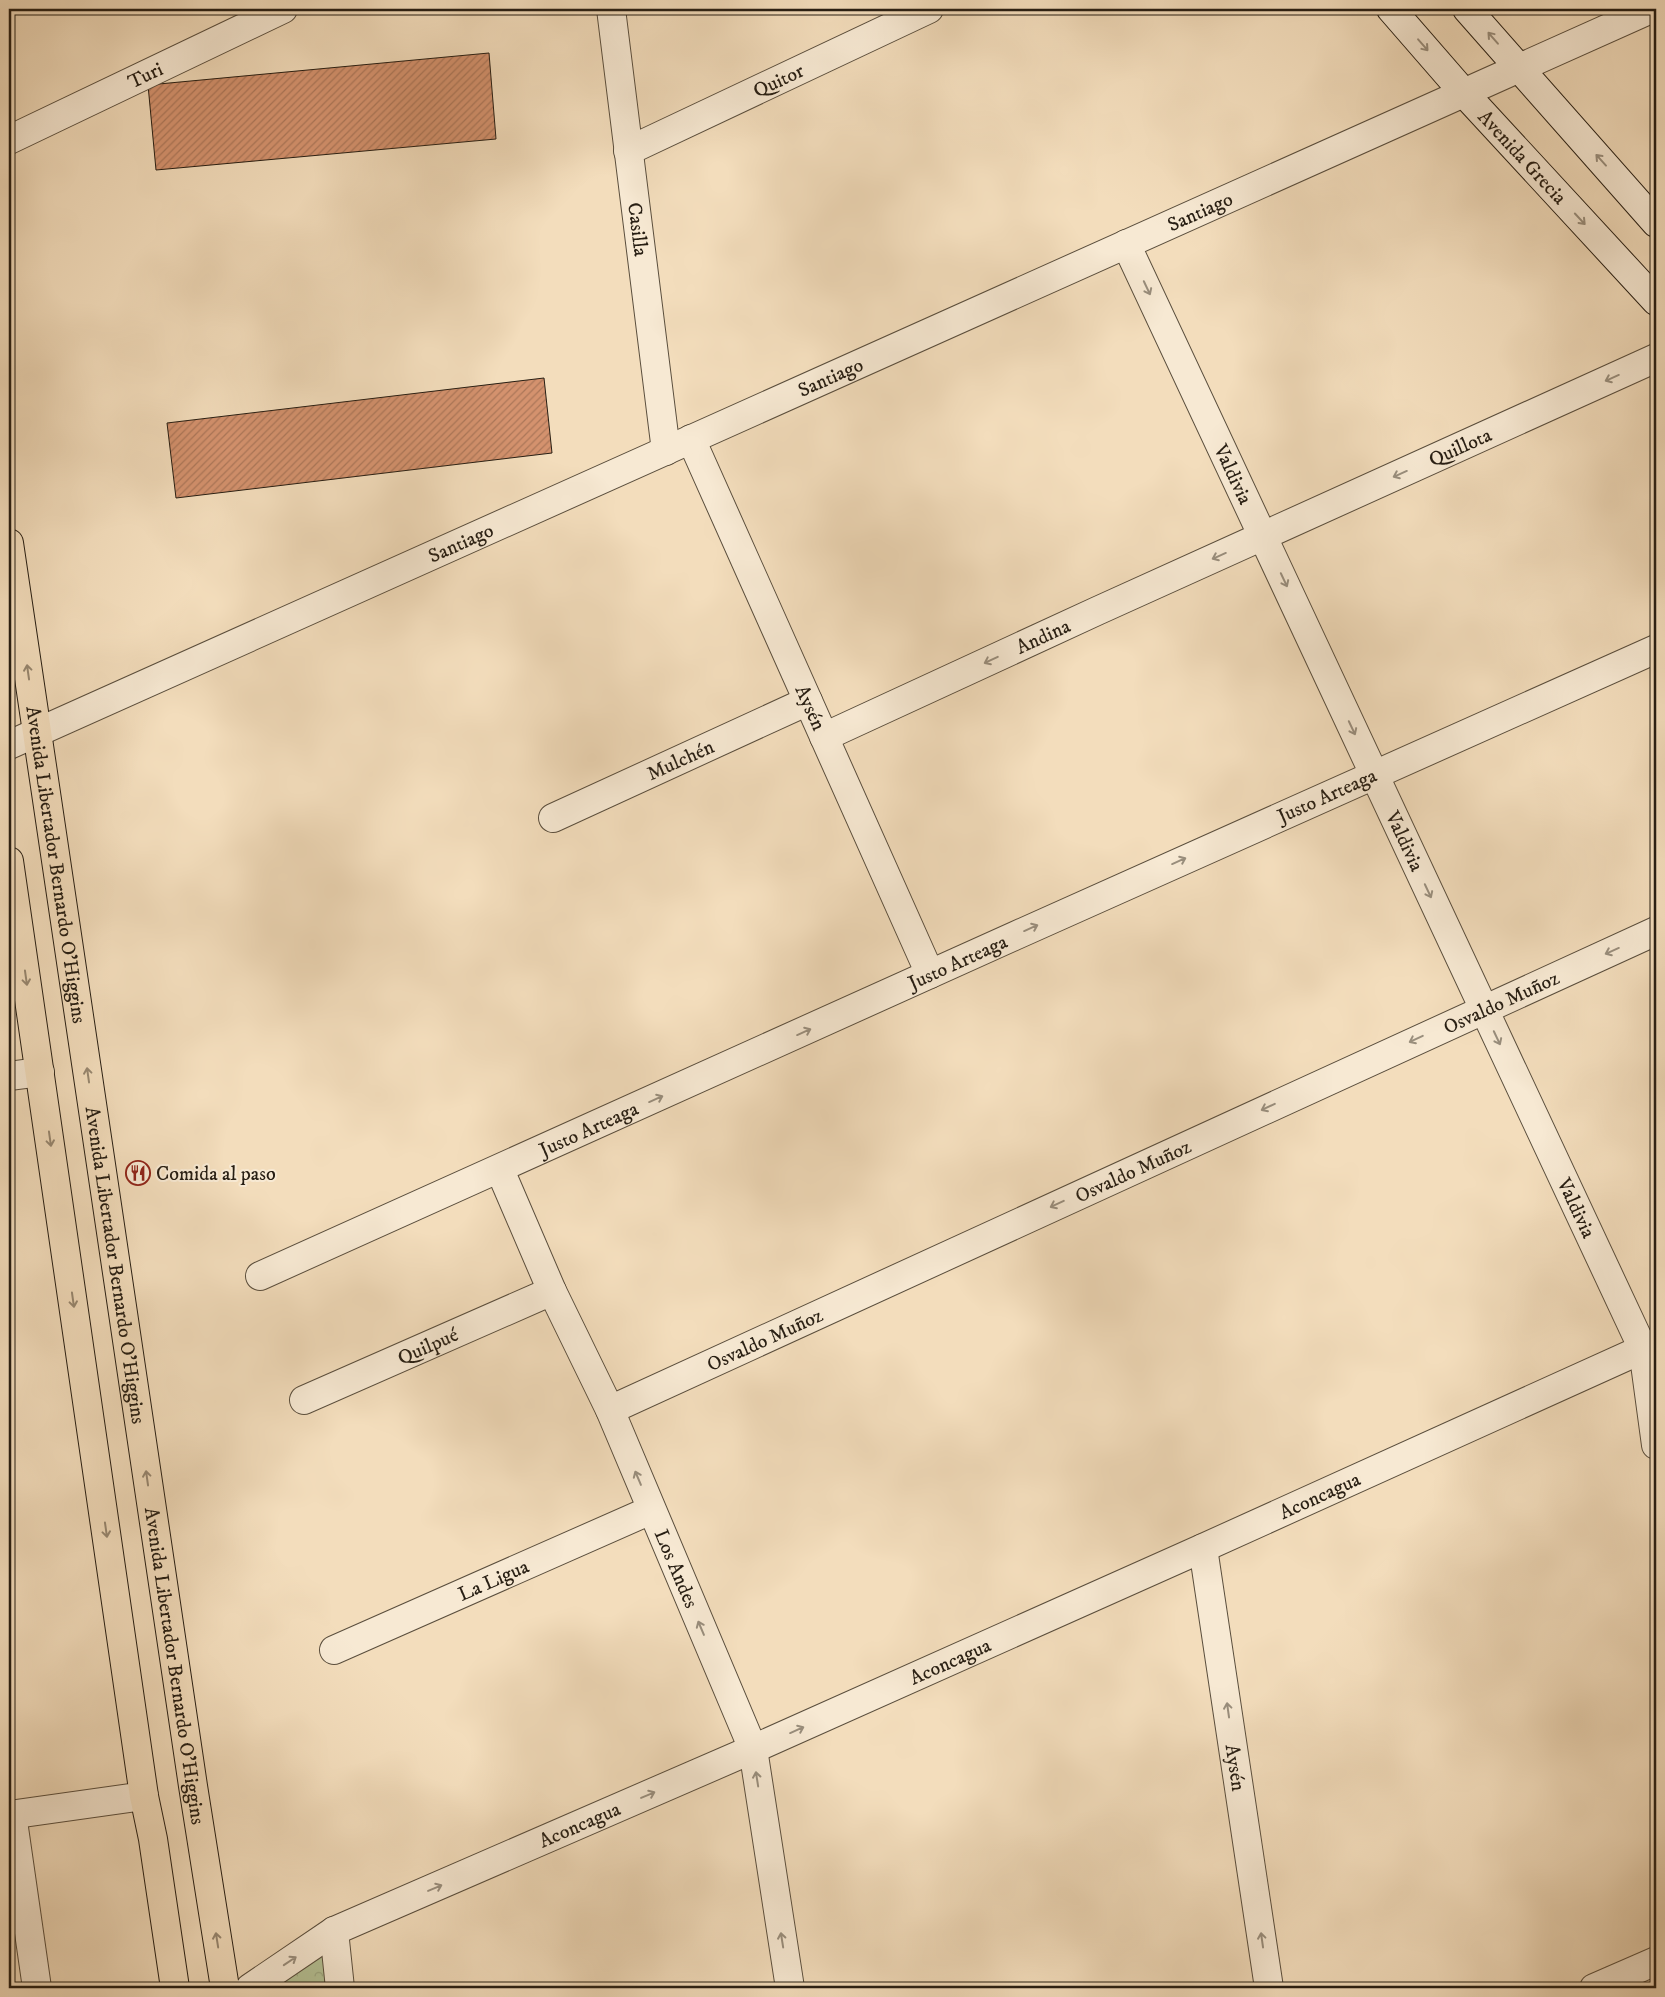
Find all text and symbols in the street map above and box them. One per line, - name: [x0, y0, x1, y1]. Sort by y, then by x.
- one-way arrow: [1487, 32, 1499, 45]
- one-way arrow: [1417, 39, 1429, 52]
- street label: Turi: [124, 57, 167, 95]
- street label: Quitor: [749, 59, 809, 104]
- street label: Avenida Grecia: [1472, 105, 1572, 211]
- one-way arrow: [1595, 153, 1607, 166]
- street label: Santiago: [1164, 187, 1237, 238]
- street label: Casilla: [621, 201, 653, 258]
- one-way arrow: [1574, 212, 1586, 225]
- one-way arrow: [1142, 280, 1152, 295]
- street label: Santiago: [794, 353, 867, 404]
- one-way arrow: [1605, 374, 1620, 384]
- street label: Quillota: [1425, 423, 1496, 473]
- street label: Valdivia: [1207, 440, 1257, 509]
- one-way arrow: [1393, 469, 1408, 479]
- street label: Santiago: [425, 518, 498, 569]
- one-way arrow: [1212, 552, 1227, 561]
- one-way arrow: [1279, 572, 1289, 587]
- street label: Andina: [1012, 614, 1075, 661]
- one-way arrow: [984, 656, 999, 665]
- one-way arrow: [23, 664, 33, 680]
- street label: Aysén: [788, 681, 831, 735]
- street label: Avenida Libertador Bernardo O'Higgins: [19, 704, 91, 1025]
- one-way arrow: [1348, 720, 1358, 735]
- street label: Mulchén: [643, 735, 719, 787]
- street label: Justo Arteaga: [1272, 763, 1381, 831]
- street label: Valdivia: [1379, 807, 1429, 876]
- one-way arrow: [1171, 856, 1186, 866]
- one-way arrow: [1424, 883, 1433, 898]
- one-way arrow: [1023, 923, 1038, 933]
- street label: Justo Arteaga: [903, 930, 1012, 997]
- one-way arrow: [1605, 946, 1620, 956]
- street label: Osvaldo Muñoz: [1440, 966, 1564, 1041]
- one-way arrow: [22, 970, 32, 986]
- one-way arrow: [796, 1026, 811, 1036]
- one-way arrow: [1492, 1030, 1502, 1045]
- one-way arrow: [1409, 1035, 1424, 1045]
- one-way arrow: [82, 1067, 92, 1083]
- one-way arrow: [648, 1094, 663, 1103]
- street label: Justo Arteaga: [534, 1097, 643, 1164]
- one-way arrow: [1261, 1103, 1276, 1113]
- street label: Avenida Libertador Bernardo O'Higgins: [79, 1105, 150, 1426]
- one-way arrow: [45, 1131, 55, 1147]
- street label: Osvaldo Muñoz: [1072, 1135, 1196, 1209]
- restaurant icon: Comida al paso: [125, 1160, 151, 1186]
- place label: Comida al paso: [156, 1162, 276, 1187]
- street label: Valdivia: [1550, 1173, 1601, 1243]
- one-way arrow: [1050, 1200, 1065, 1210]
- one-way arrow: [68, 1292, 78, 1308]
- street label: Osvaldo Muñoz: [703, 1303, 827, 1378]
- street label: Quilpué: [394, 1323, 463, 1371]
- street label: Aconcagua: [1275, 1467, 1365, 1526]
- one-way arrow: [142, 1470, 152, 1486]
- one-way arrow: [633, 1471, 642, 1486]
- street label: Avenida Libertador Bernardo O'Higgins: [138, 1506, 210, 1827]
- one-way arrow: [101, 1522, 111, 1538]
- street label: Los Andes: [648, 1526, 703, 1612]
- street label: La Ligua: [455, 1554, 533, 1608]
- one-way arrow: [696, 1621, 706, 1636]
- street label: Aconcagua: [906, 1633, 996, 1691]
- one-way arrow: [1222, 1702, 1232, 1718]
- one-way arrow: [789, 1724, 804, 1734]
- street label: Aysén: [1219, 1743, 1250, 1794]
- one-way arrow: [752, 1772, 762, 1788]
- one-way arrow: [640, 1789, 655, 1799]
- street label: Aconcagua: [535, 1797, 625, 1855]
- one-way arrow: [427, 1882, 442, 1892]
- one-way arrow: [212, 1932, 222, 1948]
- one-way arrow: [777, 1932, 787, 1948]
- one-way arrow: [1256, 1932, 1266, 1948]
- one-way arrow: [283, 1956, 297, 1966]

